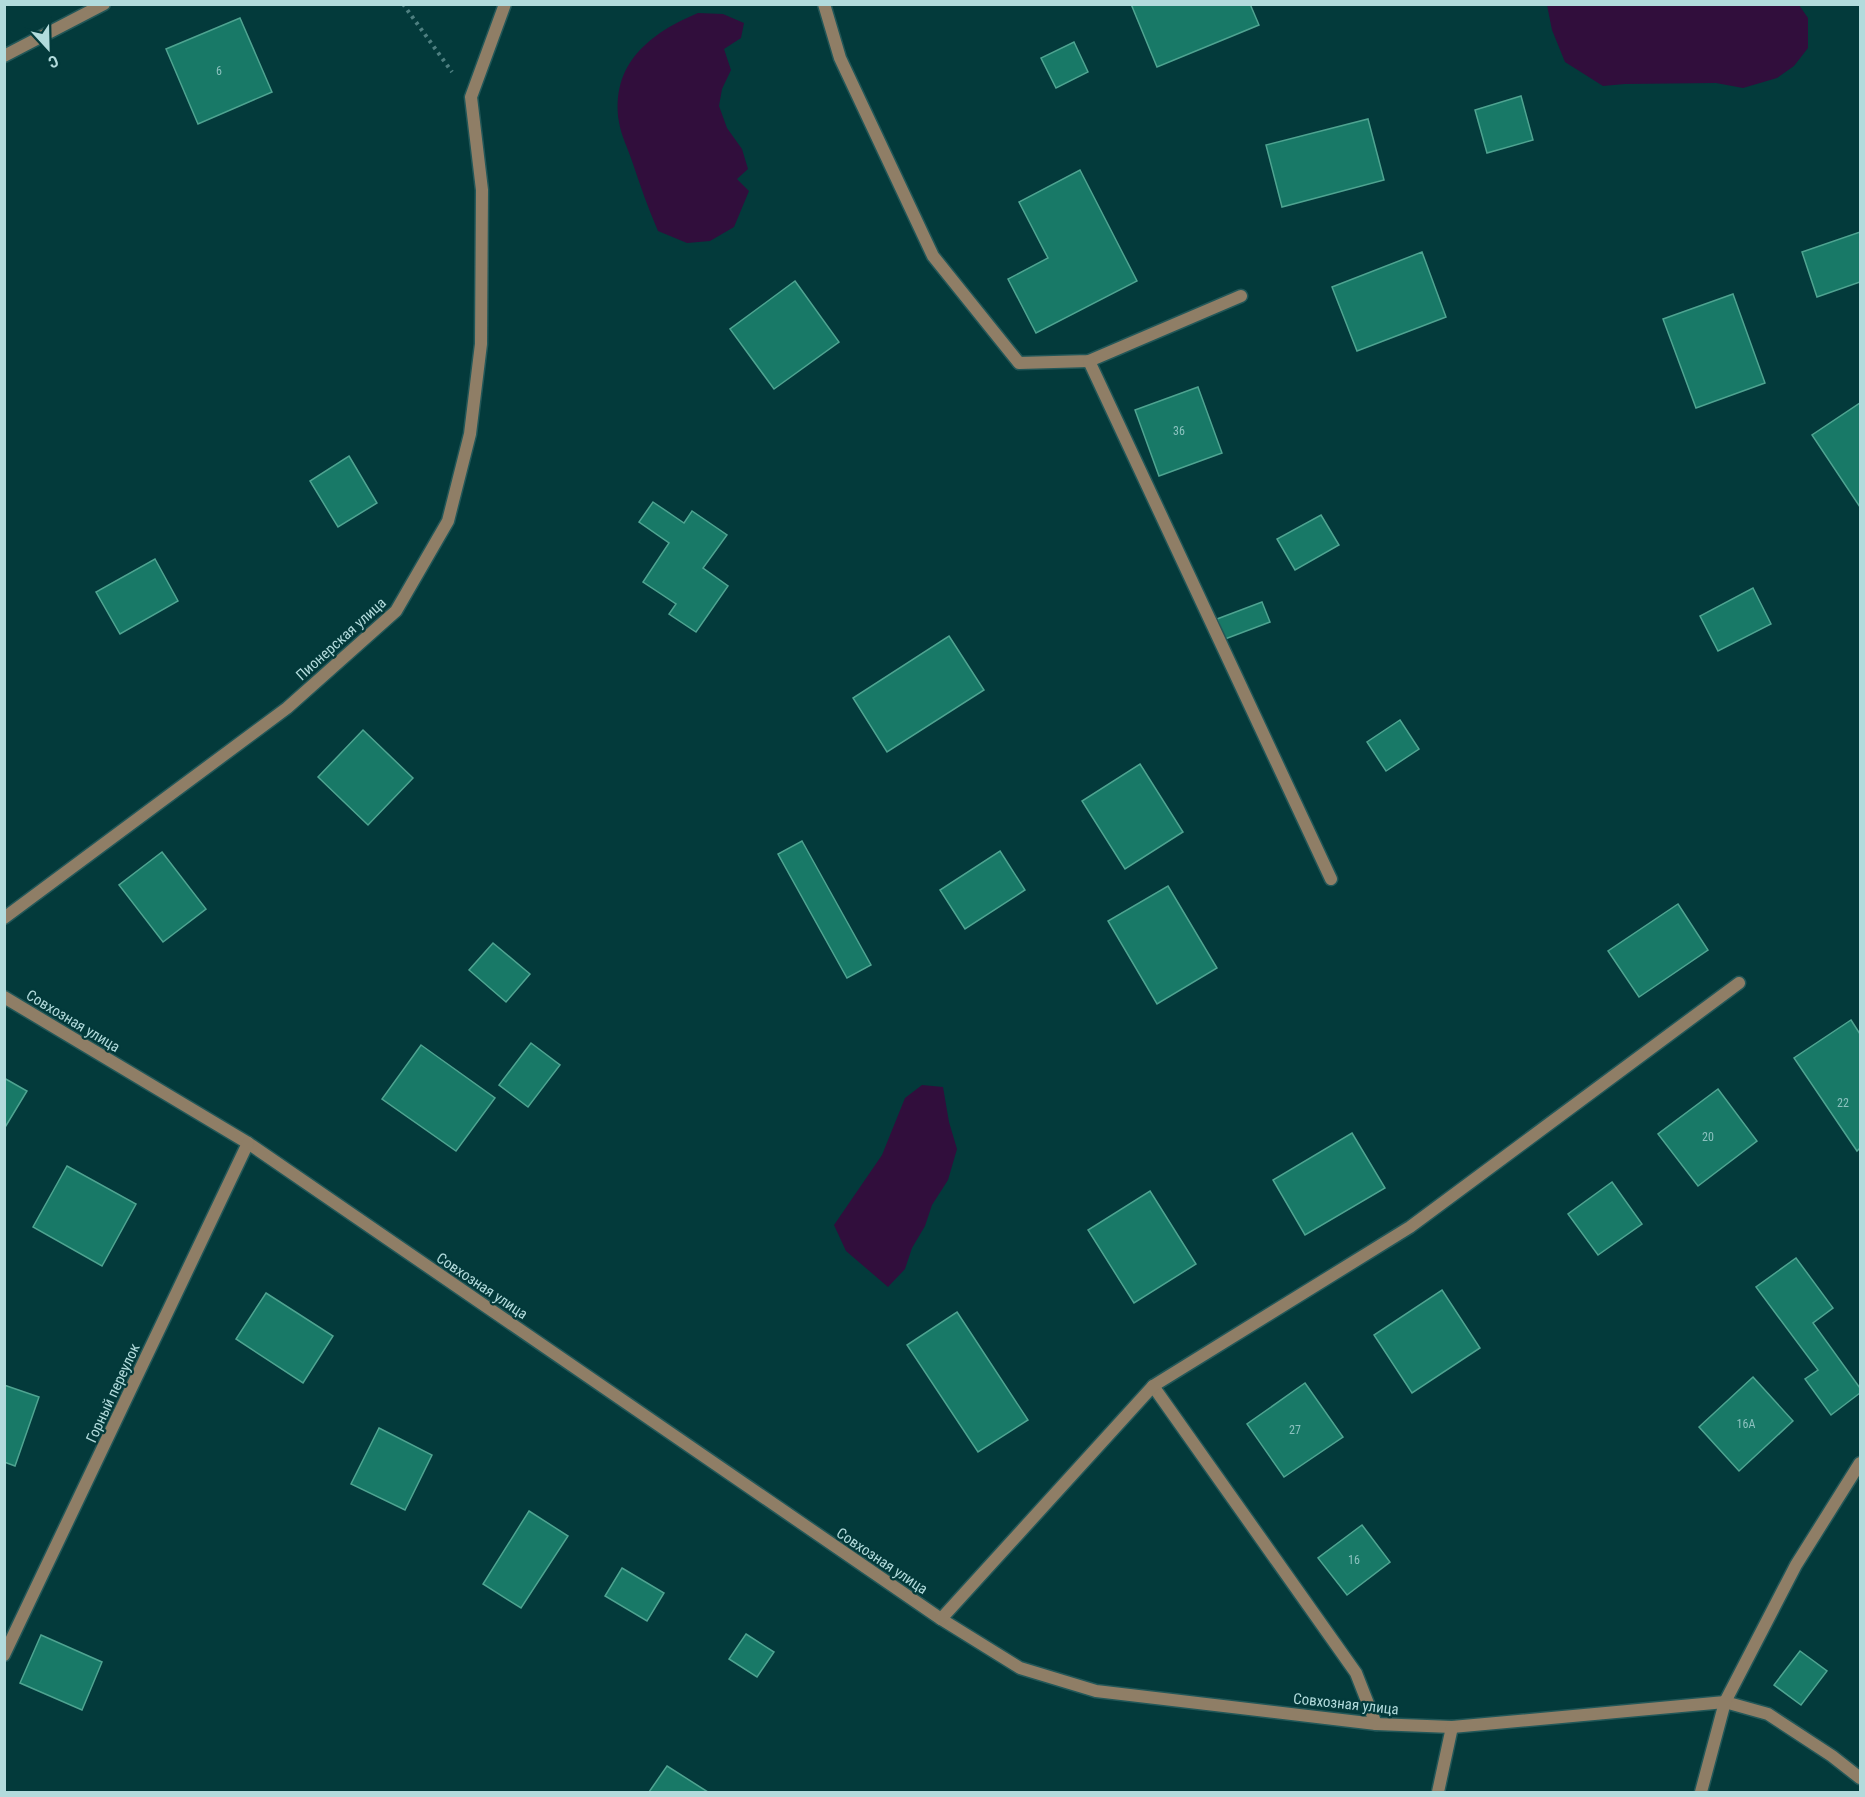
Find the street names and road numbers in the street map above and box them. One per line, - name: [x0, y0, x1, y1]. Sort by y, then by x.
- street label: Пионерская улица: [292, 594, 390, 684]
- street label: Совхозная улица: [23, 986, 123, 1056]
- street label: Совхозная улица: [433, 1249, 531, 1323]
- street label: Горный переулок: [82, 1341, 144, 1445]
- street label: Совхозная улица: [833, 1524, 931, 1598]
- street label: Совхозная улица: [1292, 1690, 1400, 1718]

